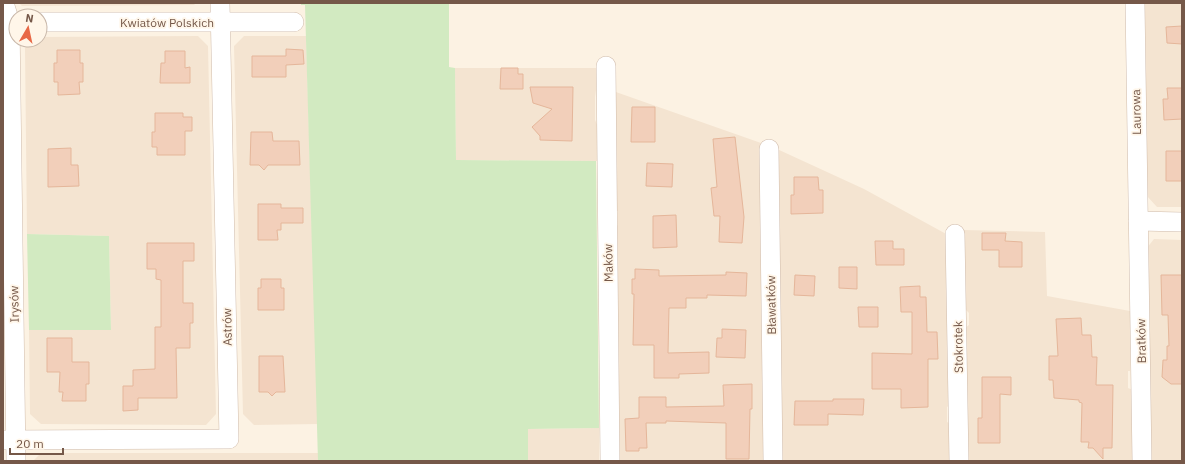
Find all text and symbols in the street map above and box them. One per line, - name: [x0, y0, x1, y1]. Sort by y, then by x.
- north arrow: [8, 8, 48, 48]
- text: N: [25, 11, 35, 26]
- street label: Kwiatów Polskich: [120, 15, 214, 30]
- street label: Laurowa: [1128, 88, 1144, 135]
- street label: Maków: [600, 244, 616, 282]
- street label: Bławatków: [763, 275, 779, 335]
- street label: Irysów: [6, 285, 22, 323]
- street label: Astrów: [219, 308, 235, 346]
- street label: Bratków: [1133, 318, 1149, 364]
- street label: Stokrotek: [950, 320, 966, 373]
- scale bar: [10, 430, 63, 456]
- text: 20 m: [16, 436, 44, 451]

